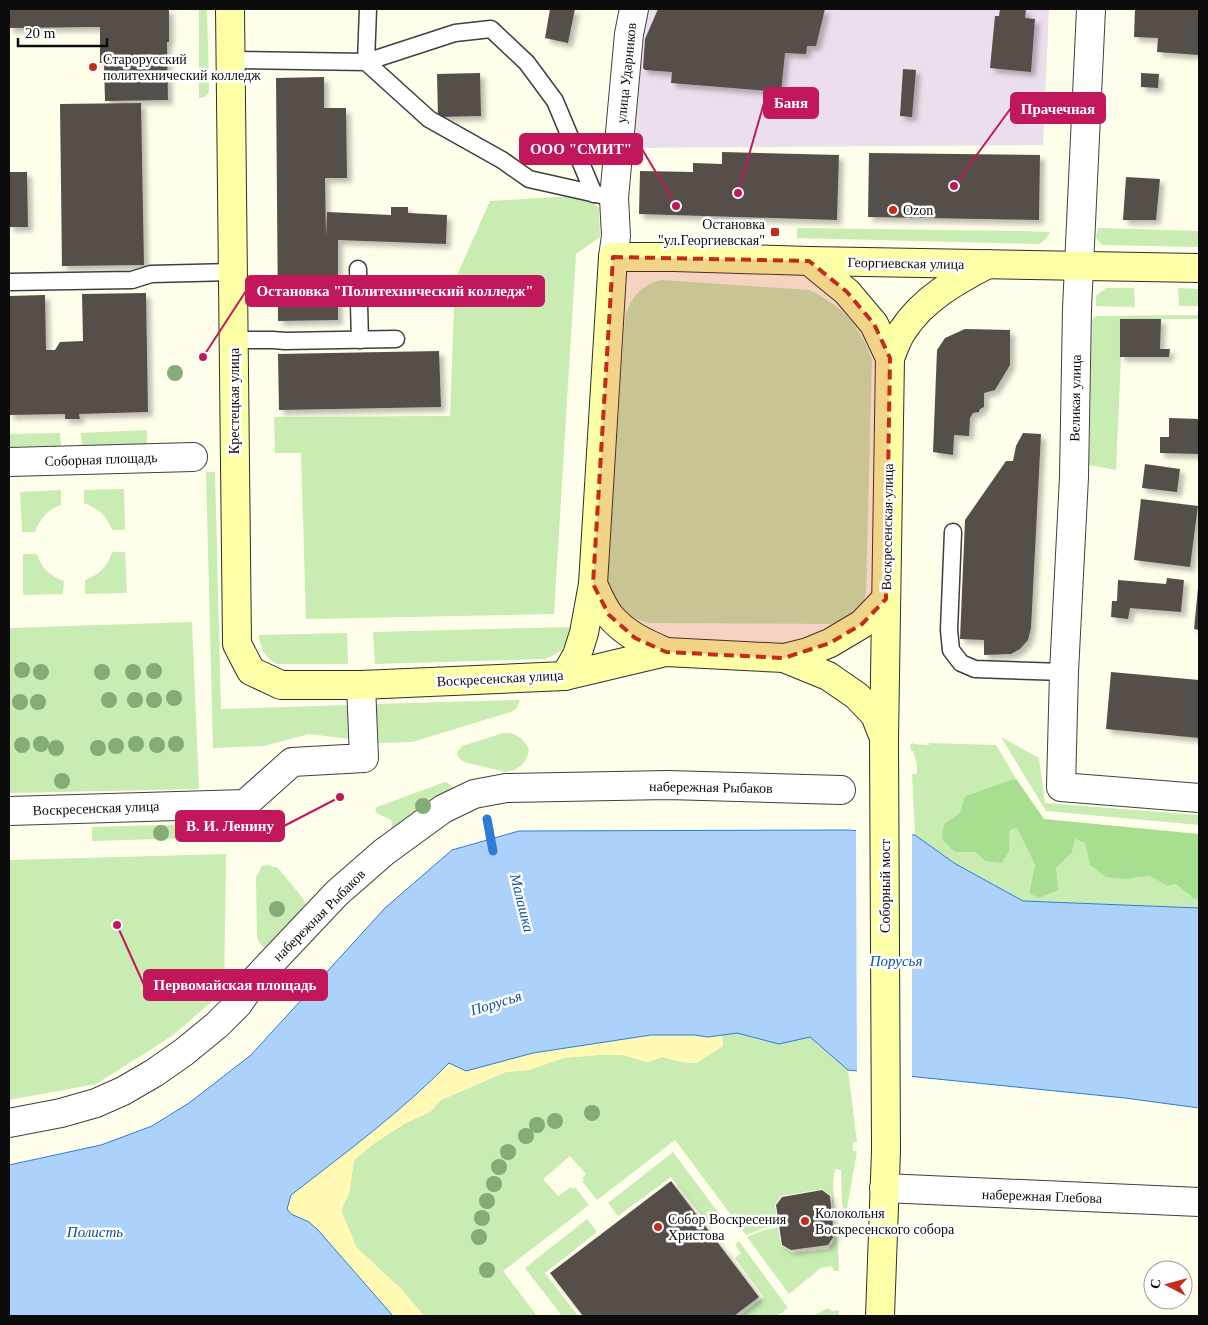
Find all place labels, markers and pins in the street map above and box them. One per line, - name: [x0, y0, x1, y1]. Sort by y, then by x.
- place label: Старорусский политехнический колледж: [103, 52, 261, 83]
- marker: Старорусский политехнический колледж: [87, 61, 99, 73]
- callout: Баня: [764, 88, 818, 118]
- callout: Прачечная: [1011, 93, 1105, 123]
- callout: ООО "СМИТ": [520, 134, 642, 164]
- place label: Ozon: [903, 203, 933, 218]
- marker: Ozon: [887, 204, 899, 216]
- place label: Остановка "ул.Георгиевская": [658, 217, 766, 248]
- marker: Остановка "ул.Георгиевская": [769, 226, 781, 238]
- callout: Остановка "Политехнический колледж": [246, 276, 544, 306]
- callout: В. И. Ленину: [176, 811, 284, 841]
- callout: Первомайская площадь: [144, 970, 327, 1000]
- place label: Колокольня Воскресенского собора: [815, 1206, 955, 1237]
- place label: Собор Воскресения Христова: [668, 1212, 787, 1243]
- marker: Колокольня Воскресенского собора: [799, 1215, 811, 1227]
- marker: Собор Воскресения Христова: [652, 1221, 664, 1233]

